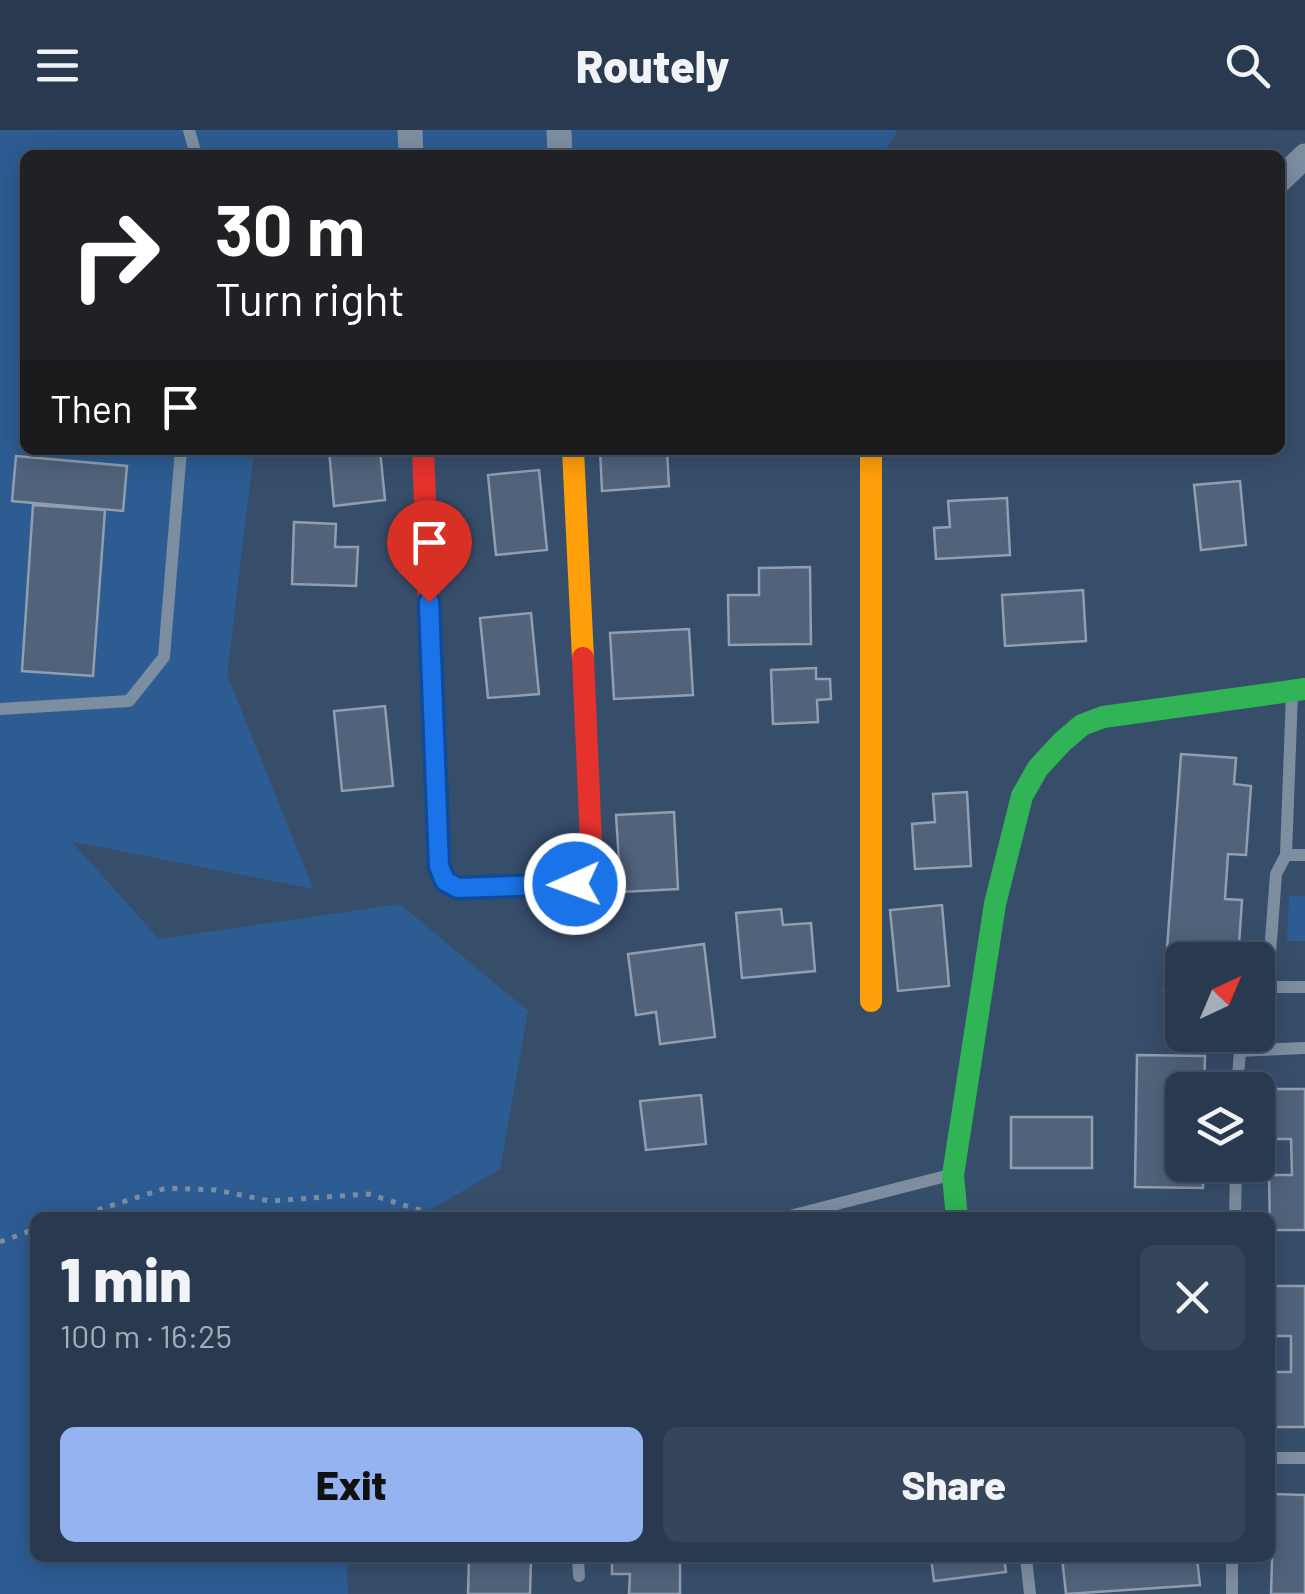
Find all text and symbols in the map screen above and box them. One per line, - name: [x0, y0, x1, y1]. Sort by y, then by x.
- icon: menu: [30, 38, 85, 93]
- text: Routely: [576, 38, 729, 92]
- icon: search: [1220, 38, 1275, 93]
- text: 30 m: [215, 186, 365, 270]
- icon: right: [50, 190, 180, 320]
- text: Turn right: [215, 271, 405, 325]
- icon: arrive: [153, 380, 208, 435]
- text: Then: [50, 385, 133, 431]
- pin: [387, 500, 472, 603]
- icon: arrive: [402, 515, 457, 570]
- position arrow: [523, 832, 627, 936]
- north arrow: [1165, 942, 1275, 1052]
- map controls: [1165, 942, 1275, 1182]
- button: layers: [1165, 1072, 1275, 1182]
- text: 1 min: [60, 1242, 192, 1314]
- button: close: [1140, 1245, 1245, 1350]
- text: 100 m · 16:25: [60, 1316, 232, 1354]
- button: Exit: [60, 1427, 643, 1542]
- button: Share: [663, 1427, 1245, 1542]

